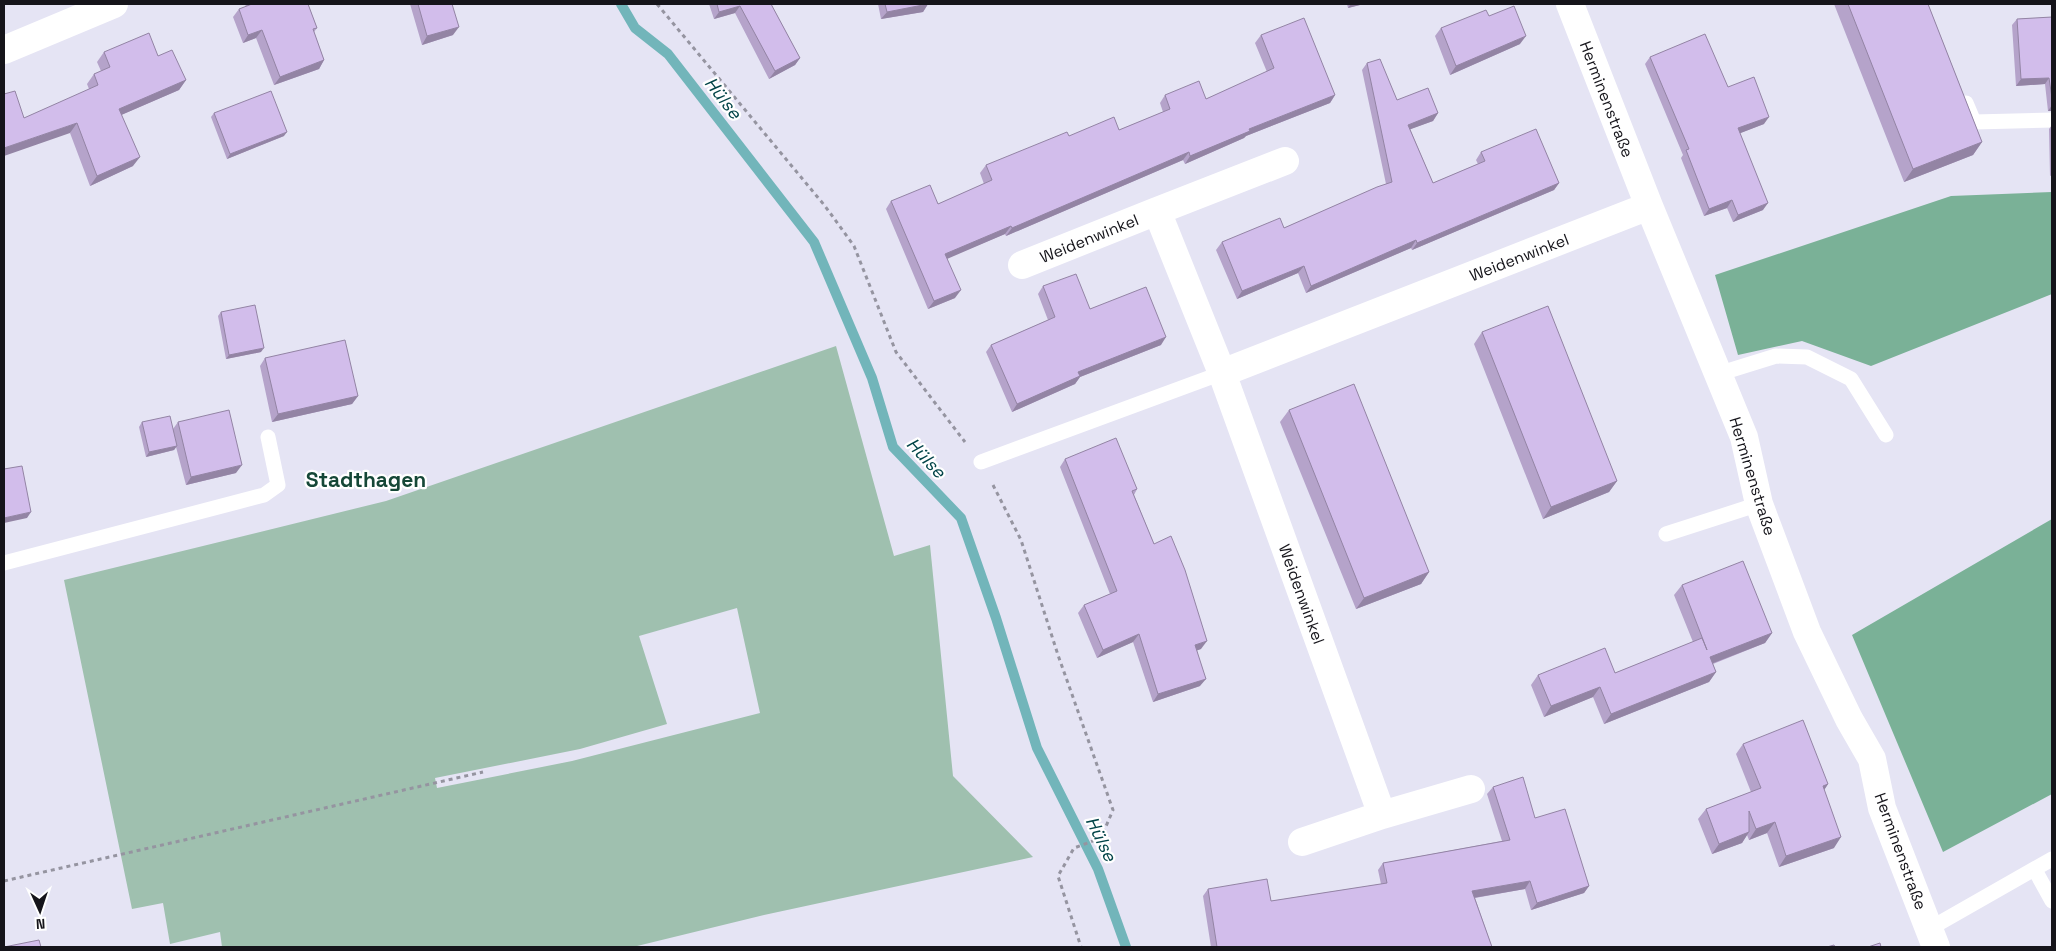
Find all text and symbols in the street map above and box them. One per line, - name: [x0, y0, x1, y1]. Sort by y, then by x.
- street label: Herminenstraße: [1575, 38, 1638, 160]
- water label: Hülse: [700, 72, 748, 124]
- street label: Weidenwinkel: [1037, 209, 1142, 268]
- street label: Weidenwinkel: [1466, 229, 1572, 286]
- street label: Herminenstraße: [1725, 414, 1781, 538]
- water label: Hülse: [902, 432, 952, 484]
- district label: Stadthagen: [306, 466, 426, 493]
- street label: Weidenwinkel: [1274, 541, 1329, 647]
- street label: Herminenstraße: [1870, 790, 1931, 912]
- water label: Hülse: [1081, 812, 1123, 866]
- north arrow: [15, 886, 65, 936]
- text: N: [36, 915, 46, 933]

